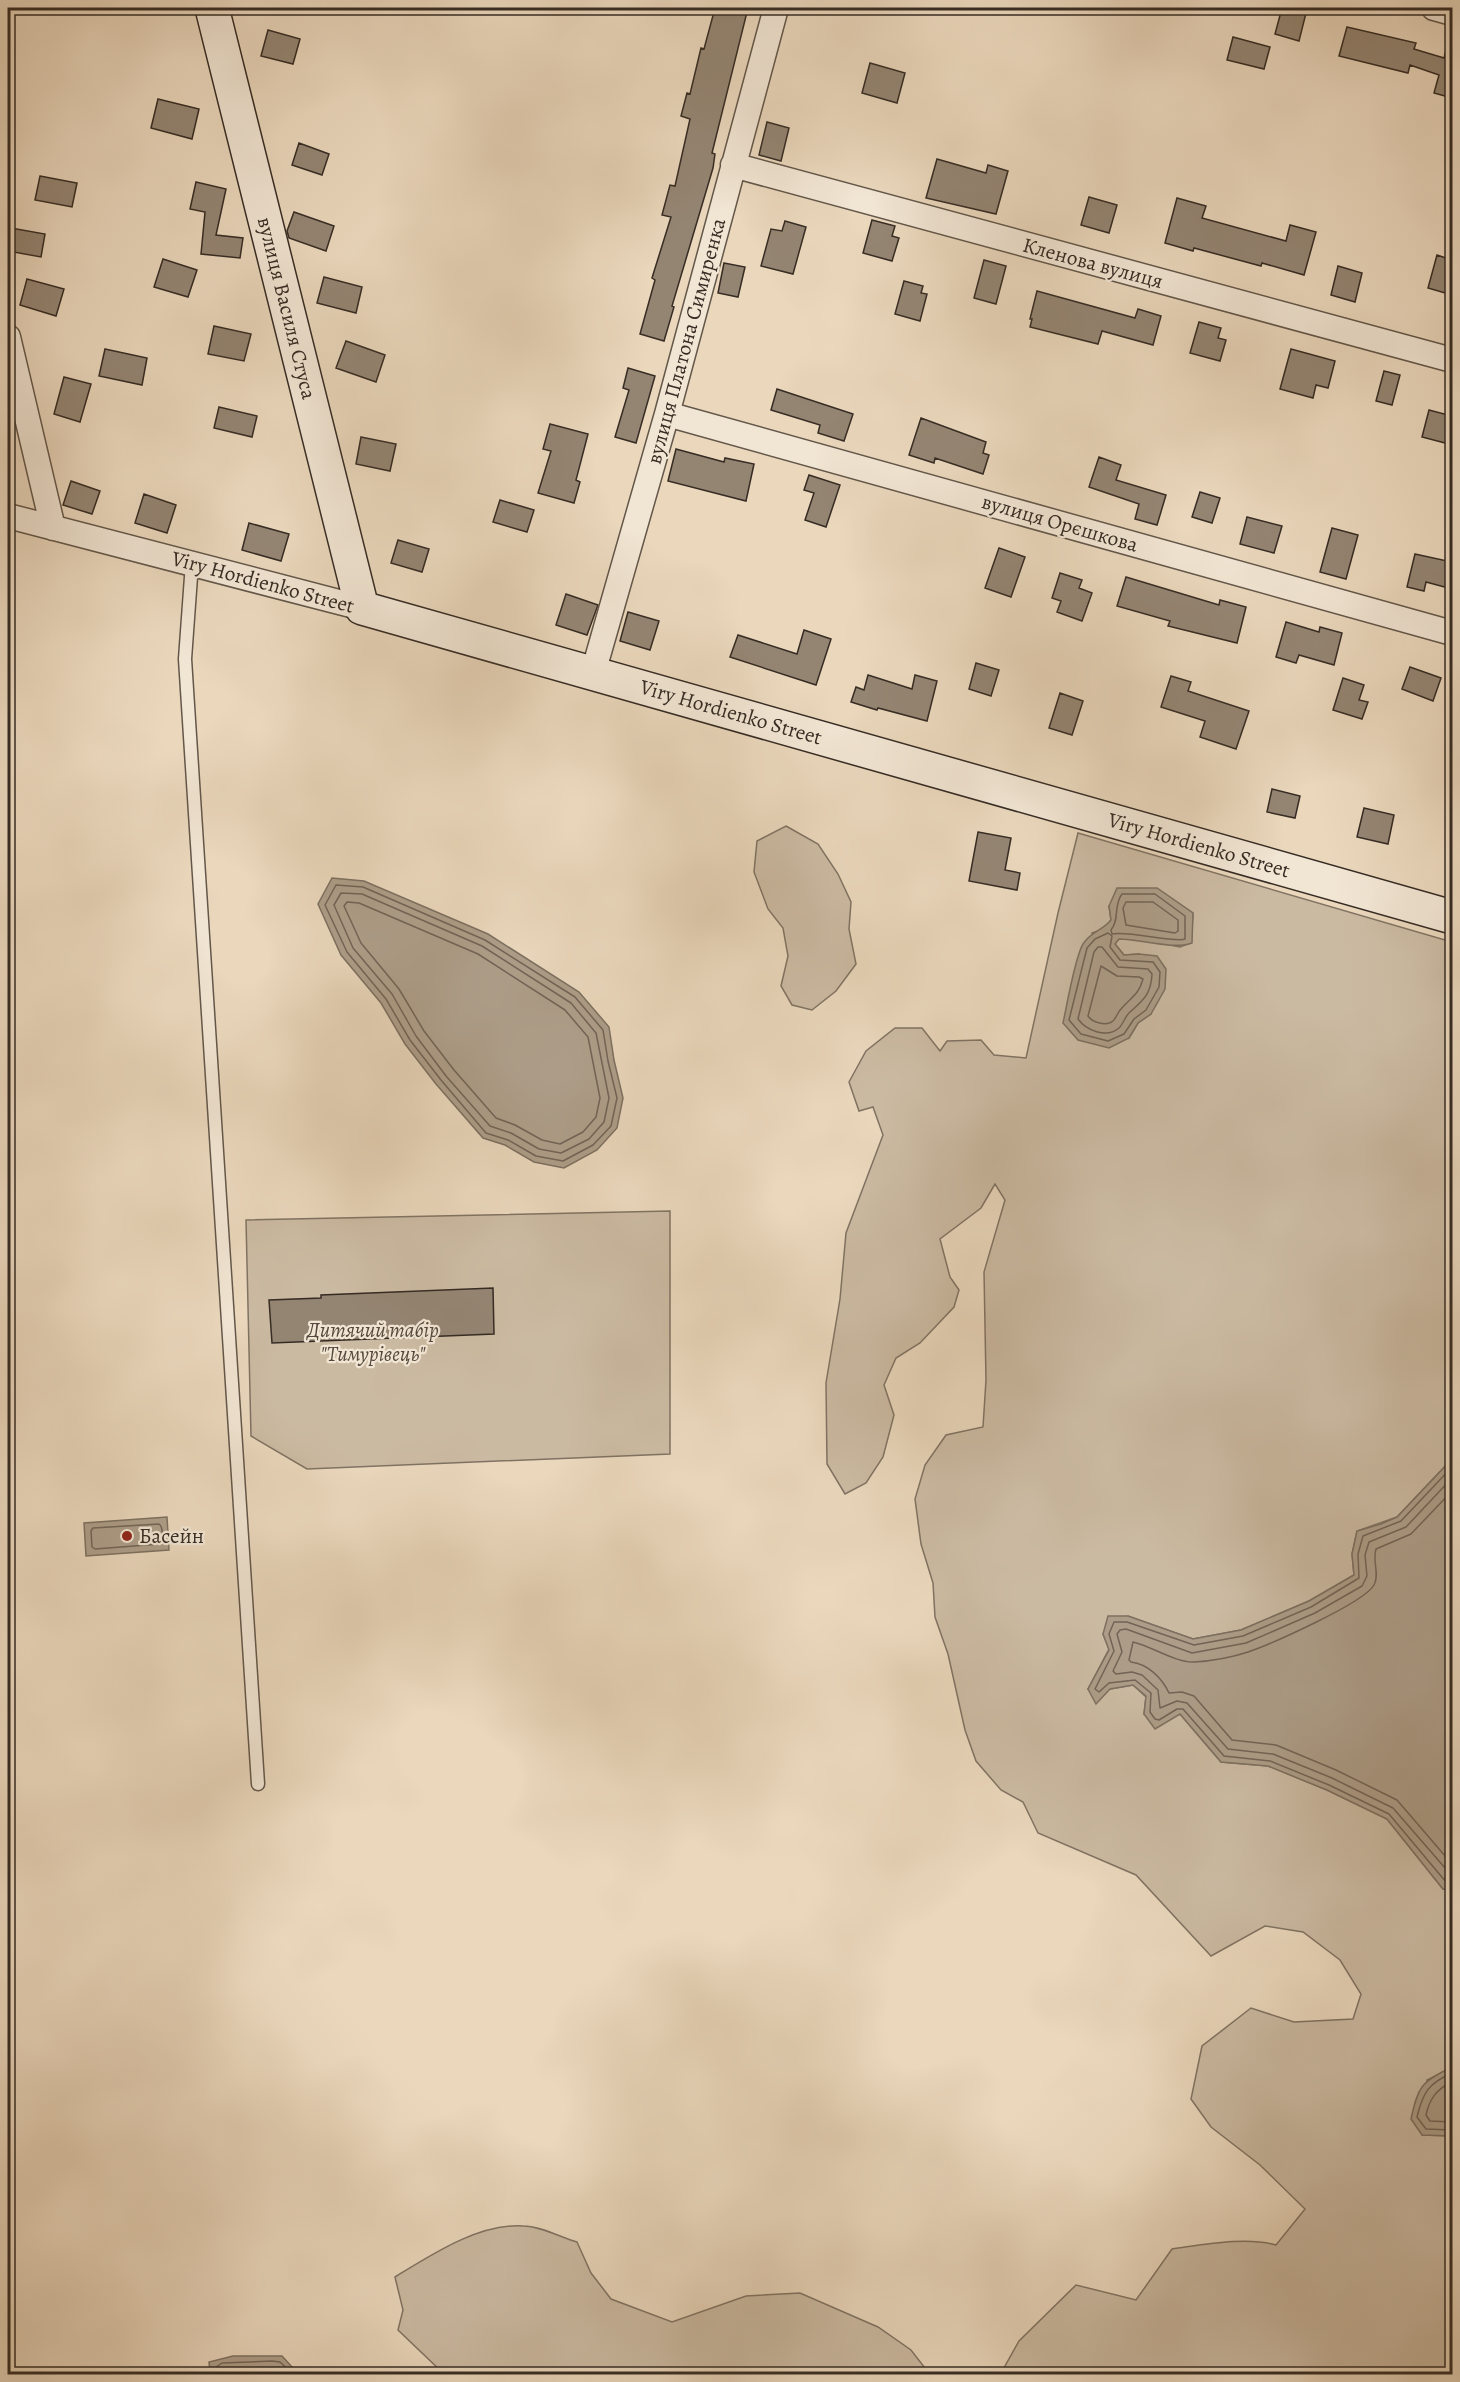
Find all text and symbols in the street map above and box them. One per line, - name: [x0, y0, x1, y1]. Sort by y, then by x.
- street label: вулиця Василя Стуса: [251, 214, 323, 402]
- street label: вулиця Платона Симиренка: [640, 215, 732, 467]
- street label: Кленова вулиця: [1020, 231, 1166, 295]
- street label: вулиця Орєшкова: [979, 487, 1142, 559]
- street label: Viry Hordienko Street: [168, 544, 357, 620]
- street label: Viry Hordienko Street: [636, 672, 825, 751]
- street label: Viry Hordienko Street: [1104, 805, 1293, 884]
- park label: Дитячий табір "Тимурівець": [305, 1316, 439, 1368]
- place label: Басейн: [139, 1522, 204, 1550]
- marker: Басейн: [120, 1529, 134, 1543]

